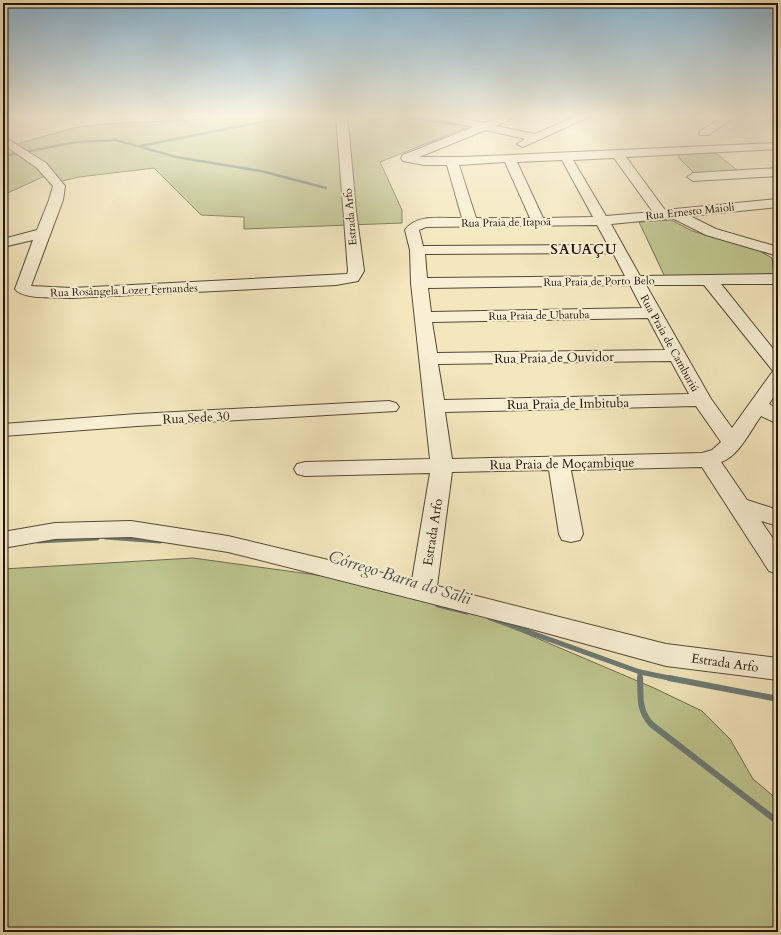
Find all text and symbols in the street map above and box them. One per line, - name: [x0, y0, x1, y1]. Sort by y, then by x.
- street label: Estrada Arfo: [341, 188, 360, 246]
- street label: Rua Ernesto Maioli: [645, 199, 735, 224]
- street label: Rua Praia de Itapoã: [461, 214, 551, 231]
- district label: SAUAÇU: [551, 240, 617, 259]
- street label: Rua Praia de Porto Belo: [543, 273, 655, 290]
- street label: Rua Rosângela Lozer Fernandes: [50, 280, 198, 301]
- street label: Rua Praia de Camburiú: [637, 292, 702, 394]
- street label: Rua Praia de Ubatuba: [488, 307, 590, 324]
- street label: Rua Praia de Ouvidor: [494, 348, 614, 368]
- street label: Rua Praia de Imbituba: [507, 394, 630, 414]
- street label: Rua Sede 30: [162, 407, 230, 429]
- street label: Rua Praia de Moçambique: [489, 454, 635, 474]
- street label: Estrada Arfo: [419, 497, 447, 567]
- water label: Córrego Barra do Sahi: [326, 545, 474, 610]
- street label: Estrada Arfo: [690, 649, 760, 677]

